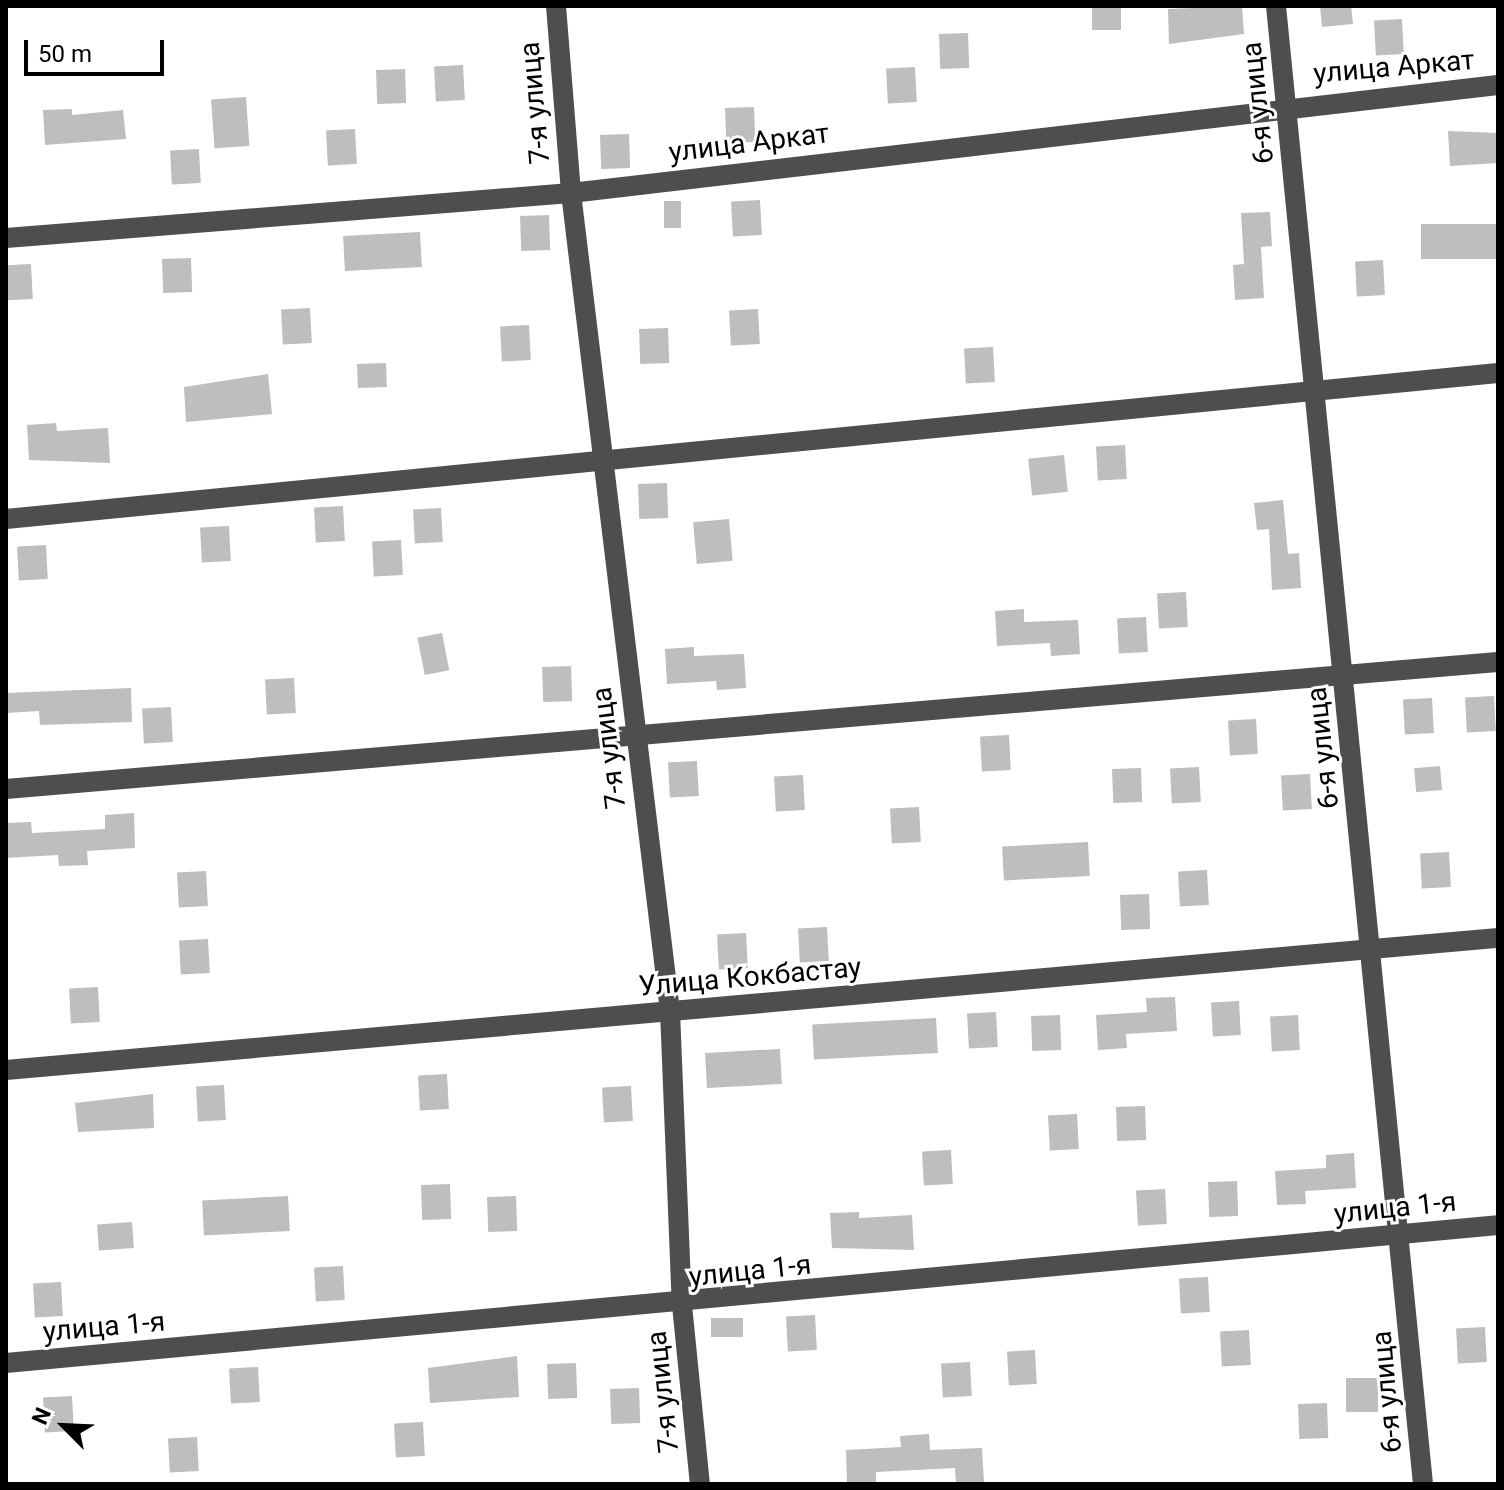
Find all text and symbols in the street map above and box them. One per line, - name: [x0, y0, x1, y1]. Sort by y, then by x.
- scale bar: [28, 24, 168, 74]
- text: 50 m: [38, 40, 92, 68]
- street label: 7-я улица: [513, 40, 557, 166]
- street label: 6-я улица: [1235, 40, 1281, 166]
- street label: улица Аркат: [1312, 43, 1476, 91]
- street label: улица Аркат: [667, 116, 831, 170]
- street label: 7-я улица: [585, 685, 633, 811]
- street label: 6-я улица: [1300, 685, 1346, 811]
- street label: Улица Кокбастау: [637, 951, 863, 1003]
- street label: улица 1-я: [1332, 1185, 1458, 1231]
- street label: улица 1-я: [687, 1248, 813, 1294]
- street label: улица 1-я: [41, 1305, 167, 1349]
- street label: 7-я улица: [640, 1329, 686, 1455]
- street label: 6-я улица: [1365, 1329, 1409, 1455]
- north arrow: [24, 1386, 104, 1466]
- text: N: [27, 1404, 56, 1428]

